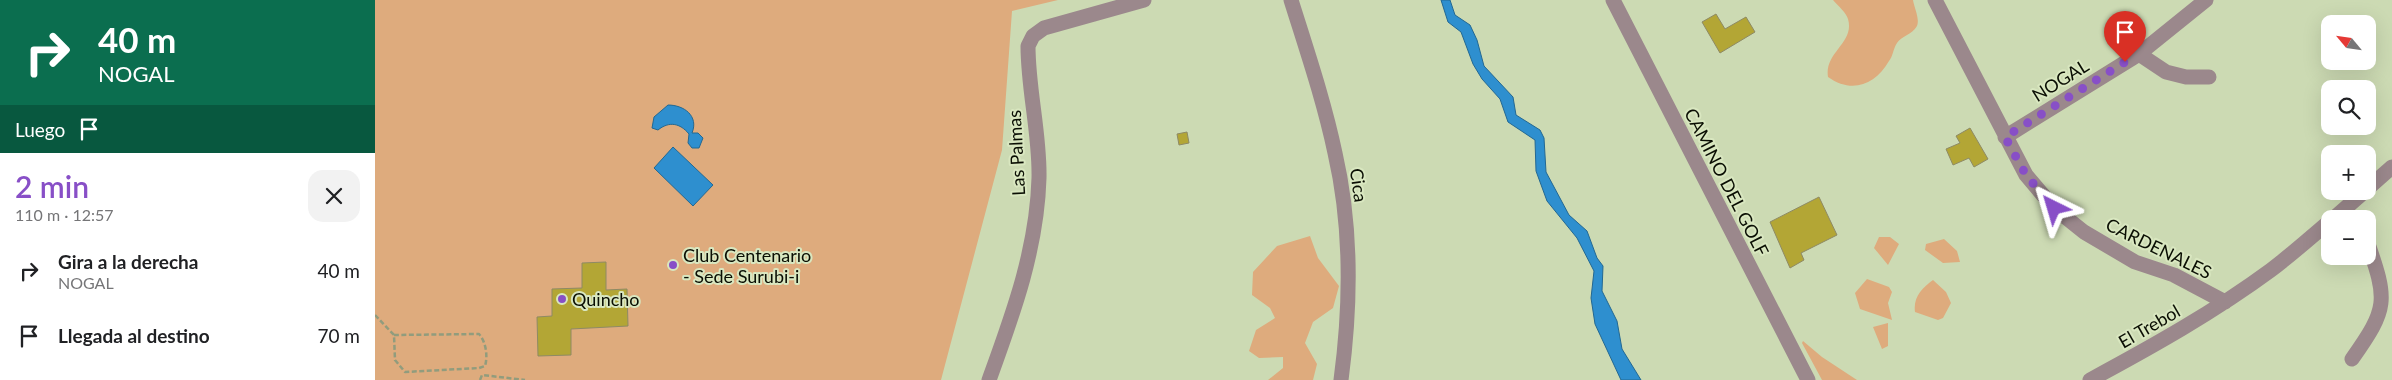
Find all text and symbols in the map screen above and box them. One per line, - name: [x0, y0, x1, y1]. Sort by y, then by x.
- pin: [2104, 11, 2146, 62]
- north arrow: [2321, 15, 2376, 70]
- map controls: [2321, 15, 2376, 265]
- text: 40 m: [98, 18, 176, 60]
- icon: arrive: [2111, 18, 2139, 46]
- icon: right: [15, 20, 80, 85]
- street label: NOGAL: [2028, 54, 2092, 106]
- text: NOGAL: [98, 60, 175, 87]
- button: search: [2321, 80, 2376, 135]
- street label: CAMINO DEL GOLF: [1680, 104, 1774, 260]
- street label: Las Palmas: [1003, 109, 1029, 196]
- icon: arrive: [75, 115, 103, 143]
- text: Luego: [15, 118, 65, 141]
- button: +: [2321, 145, 2376, 200]
- street label: Cica: [1346, 167, 1372, 203]
- text: 2 min: [15, 168, 89, 204]
- button: close: [308, 170, 360, 222]
- position arrow: [2027, 181, 2079, 233]
- text: 110 m · 12:57: [15, 205, 114, 224]
- button: −: [2321, 210, 2376, 265]
- street label: CARDENALES: [2103, 213, 2215, 283]
- place label: Club Centenario - Sede Surubi-i: [683, 244, 811, 287]
- text: Gira a la derecha: [58, 250, 198, 273]
- icon: right: [15, 257, 43, 285]
- text: 40 m: [317, 259, 360, 282]
- marker: Club Centenario - Sede Surubi-i: [667, 259, 679, 271]
- text: NOGAL: [58, 273, 114, 292]
- place label: Quincho: [572, 288, 640, 310]
- marker: Quincho: [556, 293, 568, 305]
- street label: El Trebol: [2114, 300, 2184, 352]
- icon: arrive: [15, 322, 43, 350]
- text: Llegada al destino: [58, 324, 210, 347]
- text: 70 m: [317, 324, 360, 347]

